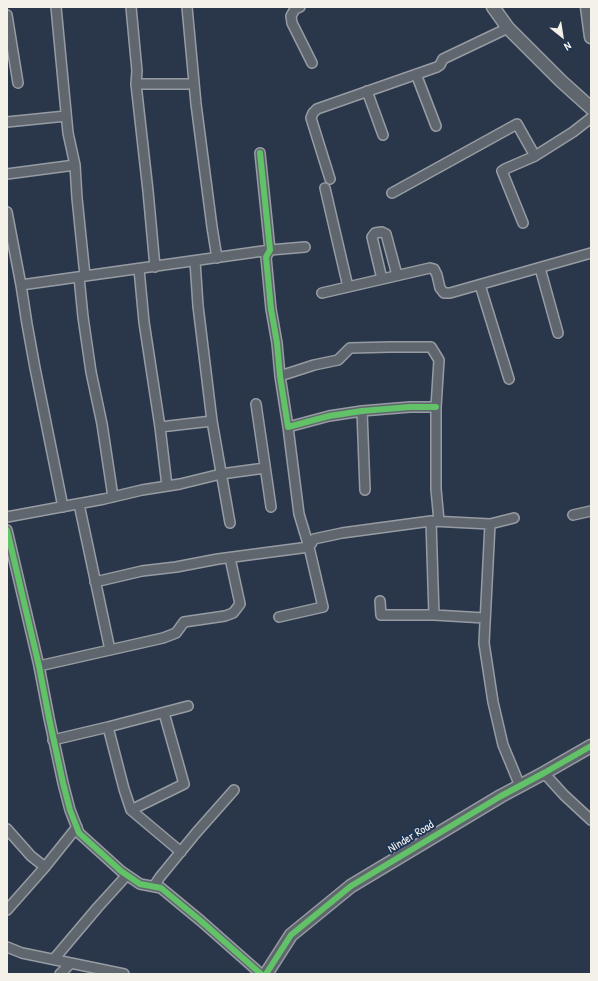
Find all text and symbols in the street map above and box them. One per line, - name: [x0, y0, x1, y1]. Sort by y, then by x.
- north arrow: [542, 16, 582, 56]
- text: N: [562, 39, 574, 54]
- street label: Ninder Road: [385, 818, 437, 856]

